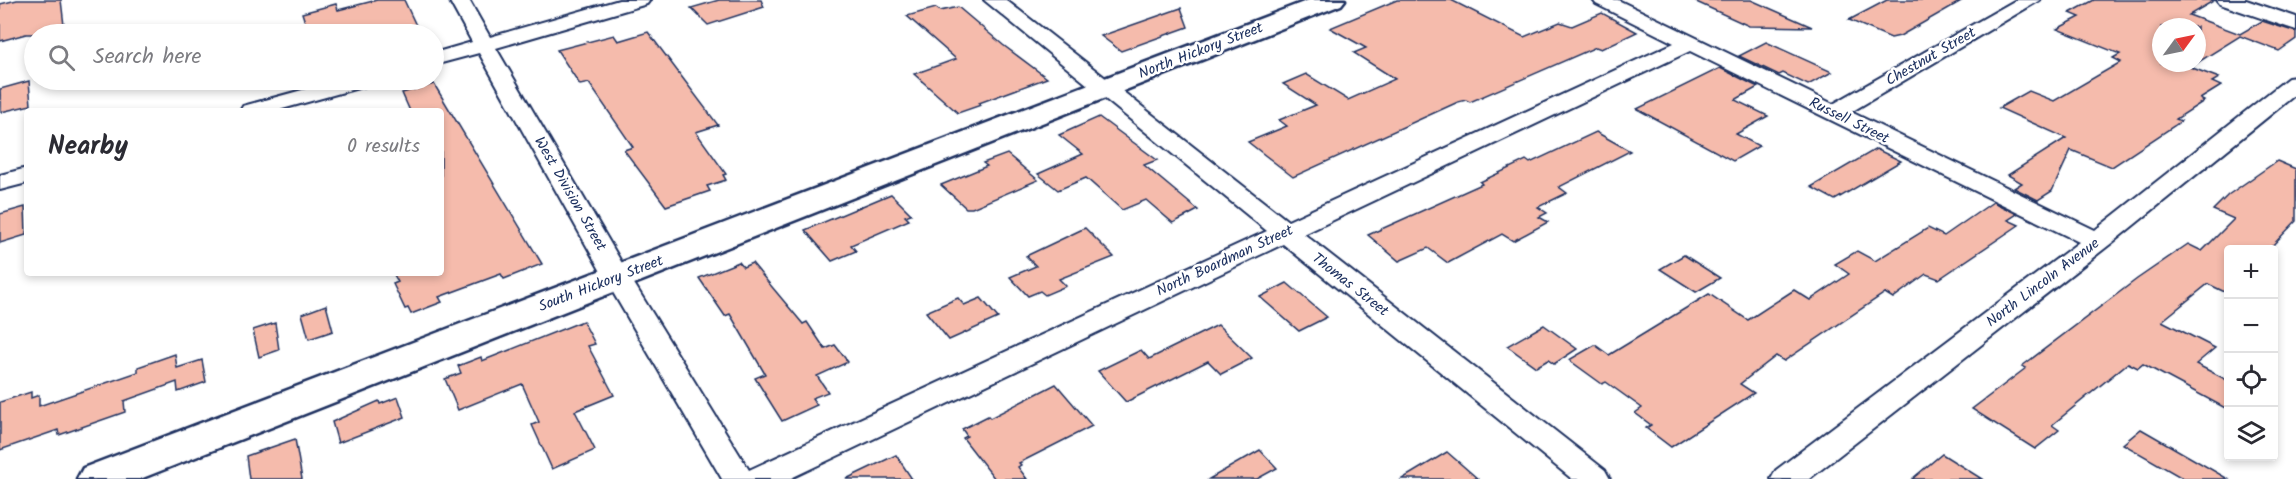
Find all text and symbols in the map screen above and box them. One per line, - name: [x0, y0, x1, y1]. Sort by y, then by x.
- street label: North Hickory Street: [1135, 16, 1267, 86]
- north arrow: [2152, 18, 2206, 72]
- street label: Chestnut Street: [1881, 21, 1981, 93]
- search box: [24, 24, 444, 90]
- text: Search here: [93, 40, 201, 75]
- icon: search: [45, 41, 78, 74]
- street label: Russell Street: [1805, 91, 1893, 151]
- text: Nearby: [48, 126, 128, 168]
- text: 0 results: [347, 131, 420, 163]
- street label: West Division Street: [527, 132, 613, 256]
- street label: North Boardman Street: [1153, 219, 1298, 303]
- street label: North Lincoln Avenue: [1981, 232, 2105, 334]
- map controls: [2224, 245, 2278, 461]
- button: +: [2224, 245, 2278, 299]
- street label: Thomas Street: [1306, 247, 1394, 323]
- street label: South Hickory Street: [535, 249, 667, 319]
- button: −: [2224, 299, 2278, 353]
- button: locate: [2224, 353, 2278, 407]
- button: layers: [2224, 407, 2278, 461]

